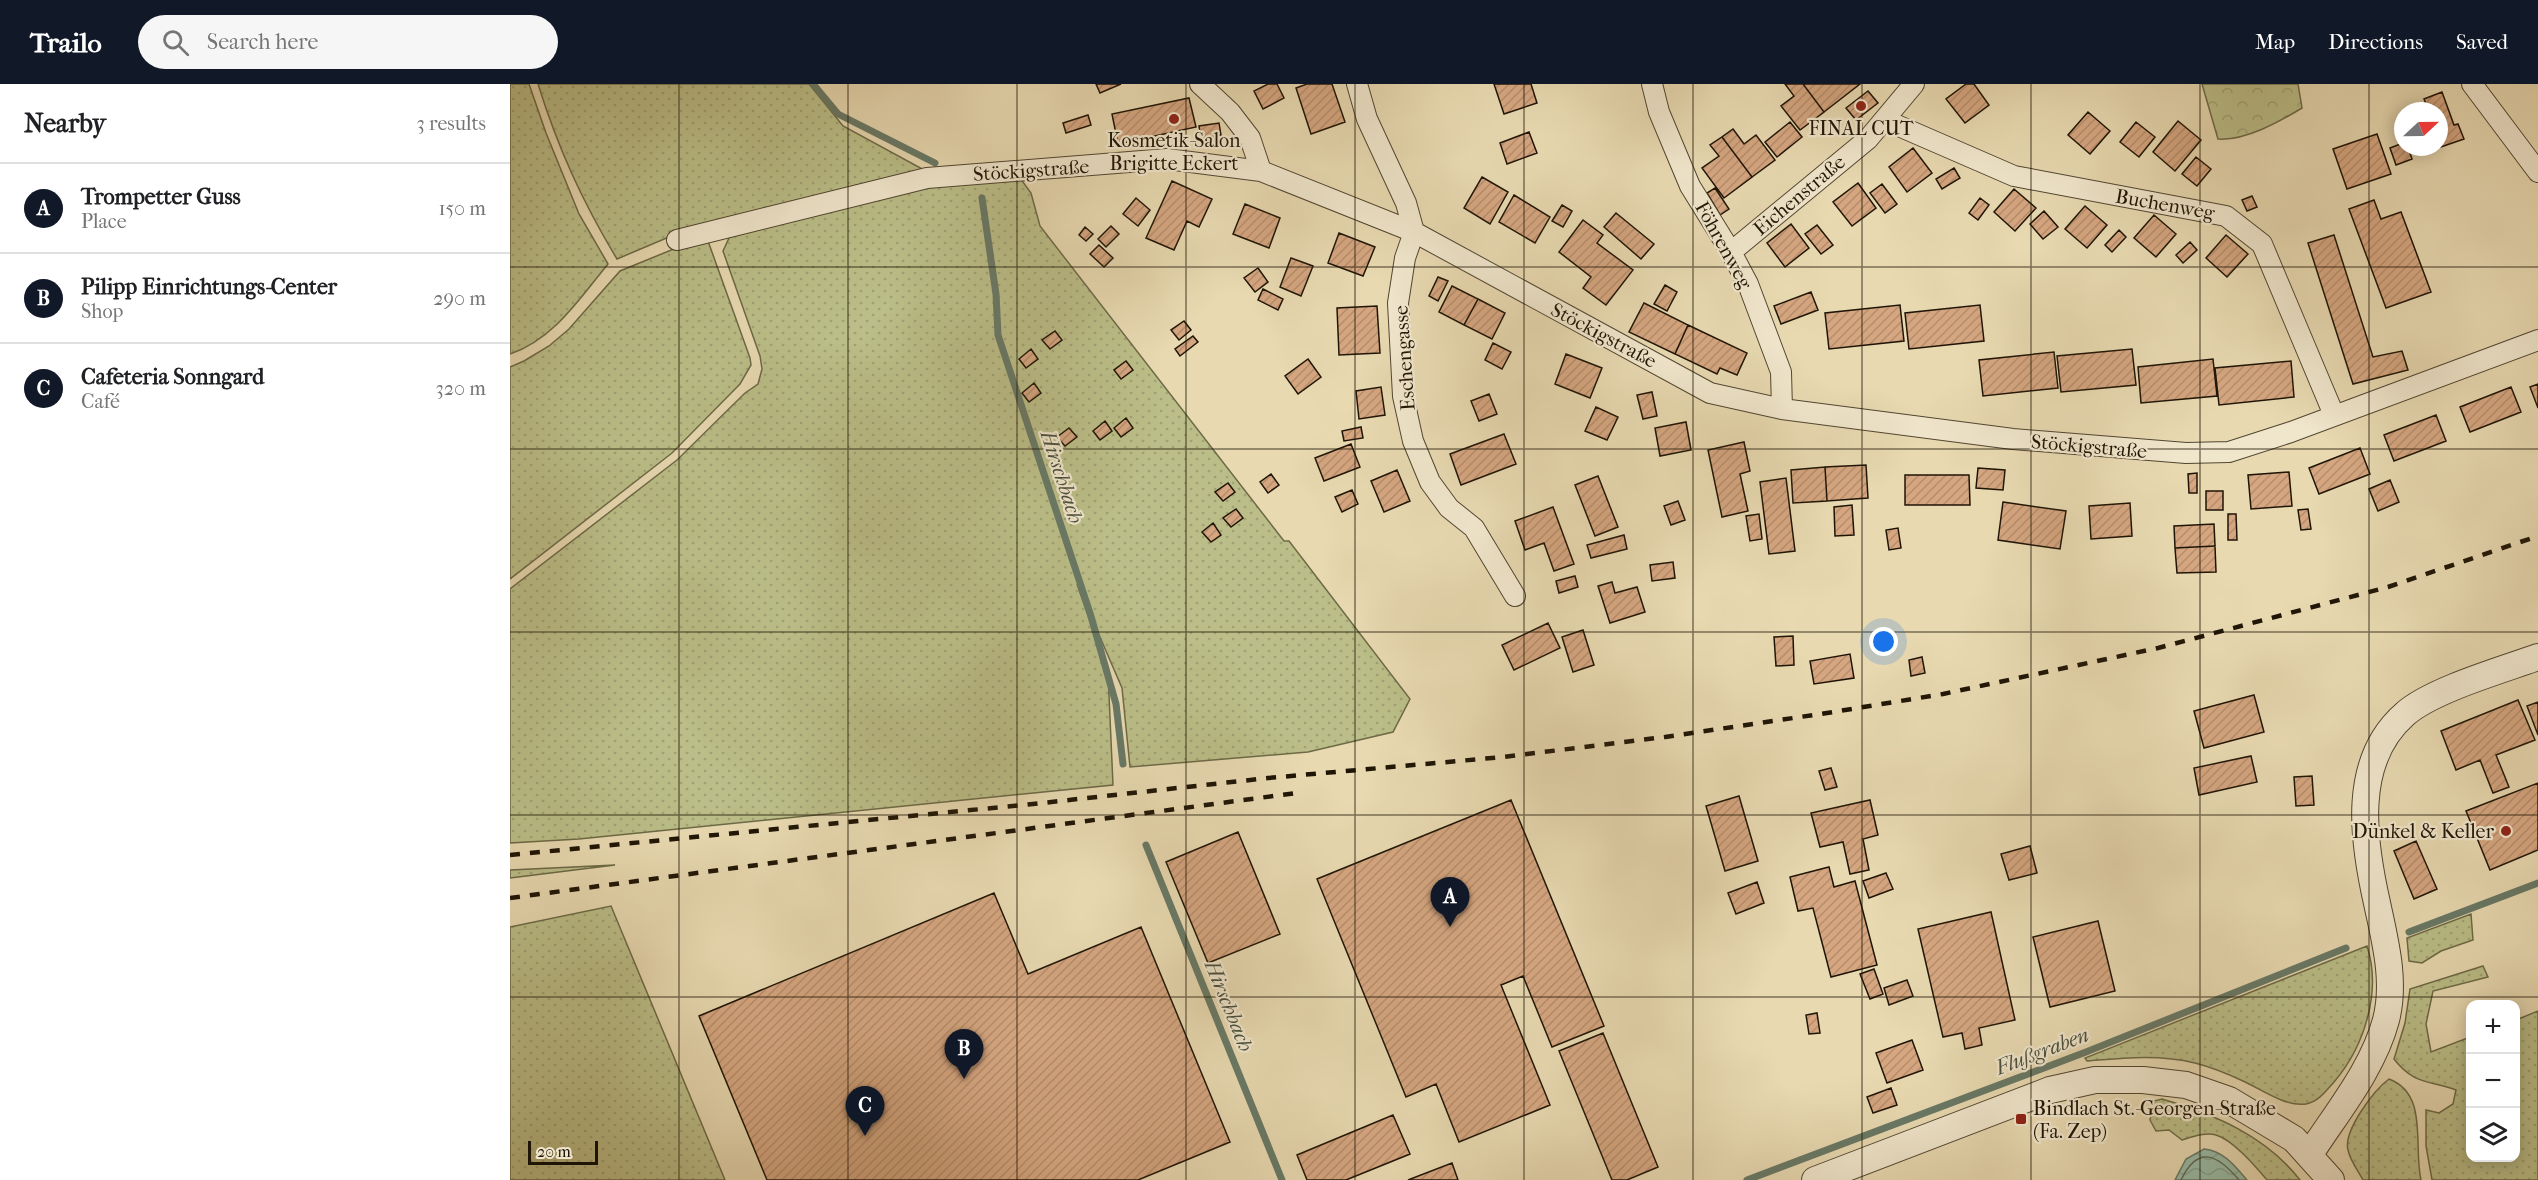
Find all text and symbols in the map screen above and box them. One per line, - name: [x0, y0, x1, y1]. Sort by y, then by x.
- search box: [138, 15, 558, 69]
- text: Trailo: [30, 26, 102, 59]
- icon: search: [159, 26, 192, 59]
- text: Search here: [207, 29, 318, 55]
- text: Map: [2255, 30, 2295, 54]
- text: Directions: [2328, 30, 2423, 54]
- text: Saved: [2456, 30, 2508, 54]
- marker: FINAL CUT: [1854, 99, 1868, 113]
- north arrow: [2394, 102, 2448, 156]
- text: Nearby: [24, 108, 106, 139]
- text: 3 results: [417, 112, 486, 135]
- marker: Kosmetik-Salon Brigitte Eckert: [1167, 112, 1181, 126]
- place label: FINAL CUT: [1809, 117, 1914, 140]
- place label: Kosmetik-Salon Brigitte Eckert: [1107, 129, 1241, 175]
- street label: Eichenstraße: [1749, 150, 1850, 240]
- street label: Stöckigstraße: [972, 155, 1090, 186]
- text: Trompetter Guss: [81, 184, 241, 210]
- street label: Buchenweg: [2114, 184, 2217, 225]
- text: A: [37, 197, 50, 220]
- text: 150 m: [438, 197, 486, 220]
- street label: Föhrenweg: [1690, 198, 1757, 293]
- text: Place: [81, 210, 127, 233]
- text: Pilipp Einrichtungs-Center: [81, 274, 337, 300]
- text: B: [37, 287, 50, 310]
- text: 290 m: [433, 287, 486, 310]
- street label: Stöckigstraße: [1547, 298, 1661, 373]
- text: Shop: [81, 300, 123, 323]
- street label: Eschengasse: [1389, 304, 1420, 411]
- text: Cafeteria Sonngard: [81, 364, 264, 390]
- text: C: [37, 377, 50, 400]
- text: 320 m: [436, 377, 486, 400]
- text: Café: [81, 390, 120, 413]
- water label: Hirschbach: [1035, 427, 1088, 527]
- street label: Stöckigstraße: [2030, 430, 2148, 463]
- your location: [1869, 627, 1898, 656]
- place label: Dünkel & Keller: [2352, 820, 2494, 843]
- marker: Dünkel & Keller: [2499, 824, 2513, 838]
- pin: A: [1430, 878, 1470, 927]
- water label: Hirschbach: [1200, 956, 1258, 1055]
- map controls: [2466, 1000, 2520, 1162]
- button: +: [2466, 1000, 2520, 1054]
- water label: Flußgraben: [1991, 1022, 2092, 1080]
- pin: B: [944, 1030, 984, 1079]
- button: −: [2466, 1054, 2520, 1108]
- pin: C: [846, 1086, 884, 1136]
- place label: Bindlach St.-Georgen-Straße (Fa. Zep): [2033, 1097, 2276, 1143]
- button: layers: [2466, 1108, 2520, 1162]
- marker: Bindlach St.-Georgen-Straße (Fa. Zep): [2014, 1112, 2028, 1126]
- scale bar: [528, 1138, 598, 1166]
- text: 20 m: [537, 1142, 571, 1161]

